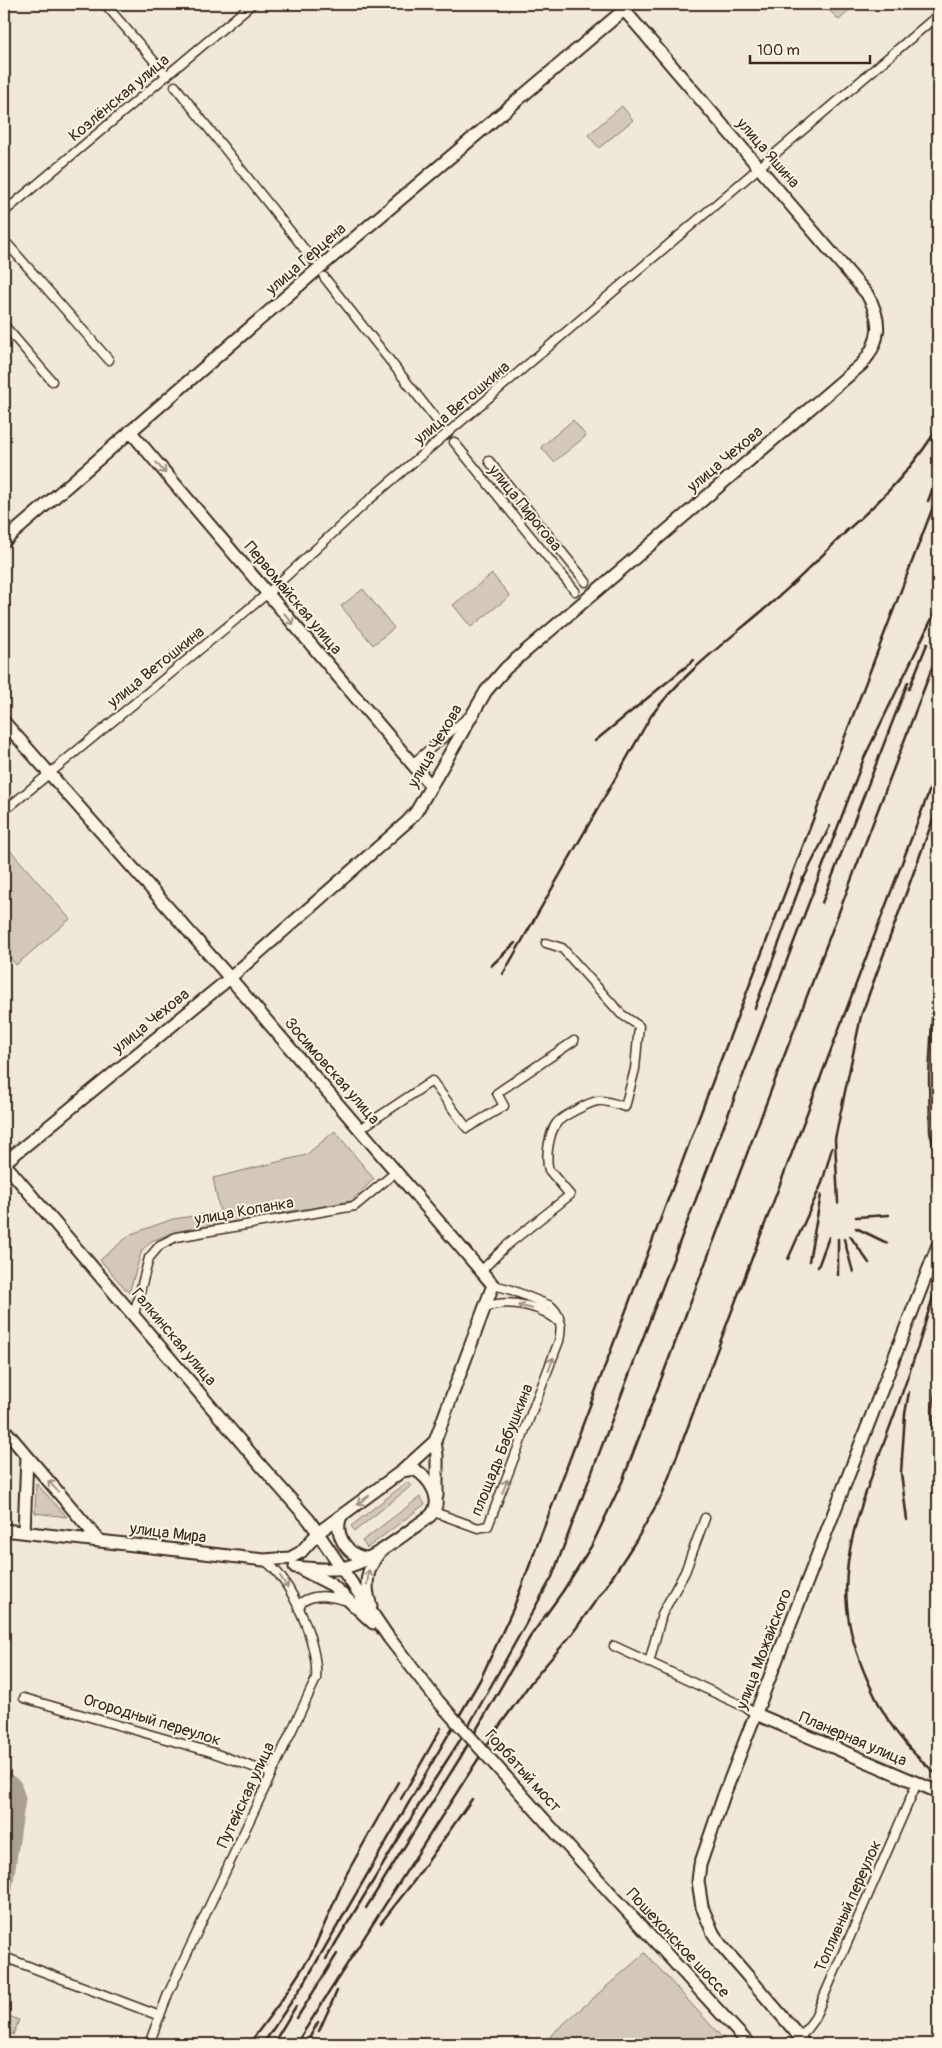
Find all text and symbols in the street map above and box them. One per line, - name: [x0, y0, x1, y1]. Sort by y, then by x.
- scale bar: [750, 32, 870, 64]
- text: 100 m: [757, 41, 800, 60]
- street label: Козлёнская улица: [65, 50, 173, 146]
- street label: улица Яшина: [731, 113, 804, 192]
- street label: улица Герцена: [261, 219, 350, 300]
- street label: улица Ветошкина: [409, 357, 514, 450]
- street label: улица Чехова: [682, 422, 767, 497]
- street label: улица Пирогова: [483, 460, 566, 555]
- one-way arrow: [156, 461, 167, 474]
- street label: Первомайская улица: [240, 537, 346, 659]
- one-way arrow: [284, 612, 295, 625]
- street label: улица Ветошкина: [103, 622, 209, 713]
- street label: улица Чехова: [403, 701, 467, 792]
- street label: улица Чехова: [108, 984, 193, 1059]
- street label: Зосимовская улица: [280, 1013, 384, 1129]
- street label: улица Копанка: [192, 1192, 295, 1230]
- street label: Галкинская улица: [127, 1284, 221, 1390]
- one-way arrow: [518, 1302, 534, 1311]
- one-way arrow: [547, 1357, 556, 1372]
- street label: площадь Бабушкина: [466, 1381, 538, 1519]
- one-way arrow: [501, 1478, 510, 1494]
- one-way arrow: [47, 1479, 59, 1492]
- one-way arrow: [356, 1495, 370, 1505]
- street label: улица Мира: [128, 1518, 207, 1548]
- one-way arrow: [363, 1570, 373, 1586]
- one-way arrow: [279, 1575, 289, 1589]
- street label: улица Можайского: [731, 1585, 796, 1713]
- street label: Огородный переулок: [81, 1690, 223, 1750]
- street label: Планерная улица: [796, 1707, 910, 1771]
- street label: Горбатый мост: [480, 1725, 566, 1817]
- street label: Путейская улица: [213, 1739, 279, 1851]
- street label: Топливный переулок: [810, 1837, 886, 1975]
- street label: Пошехонское шоссе: [622, 1884, 734, 2002]

